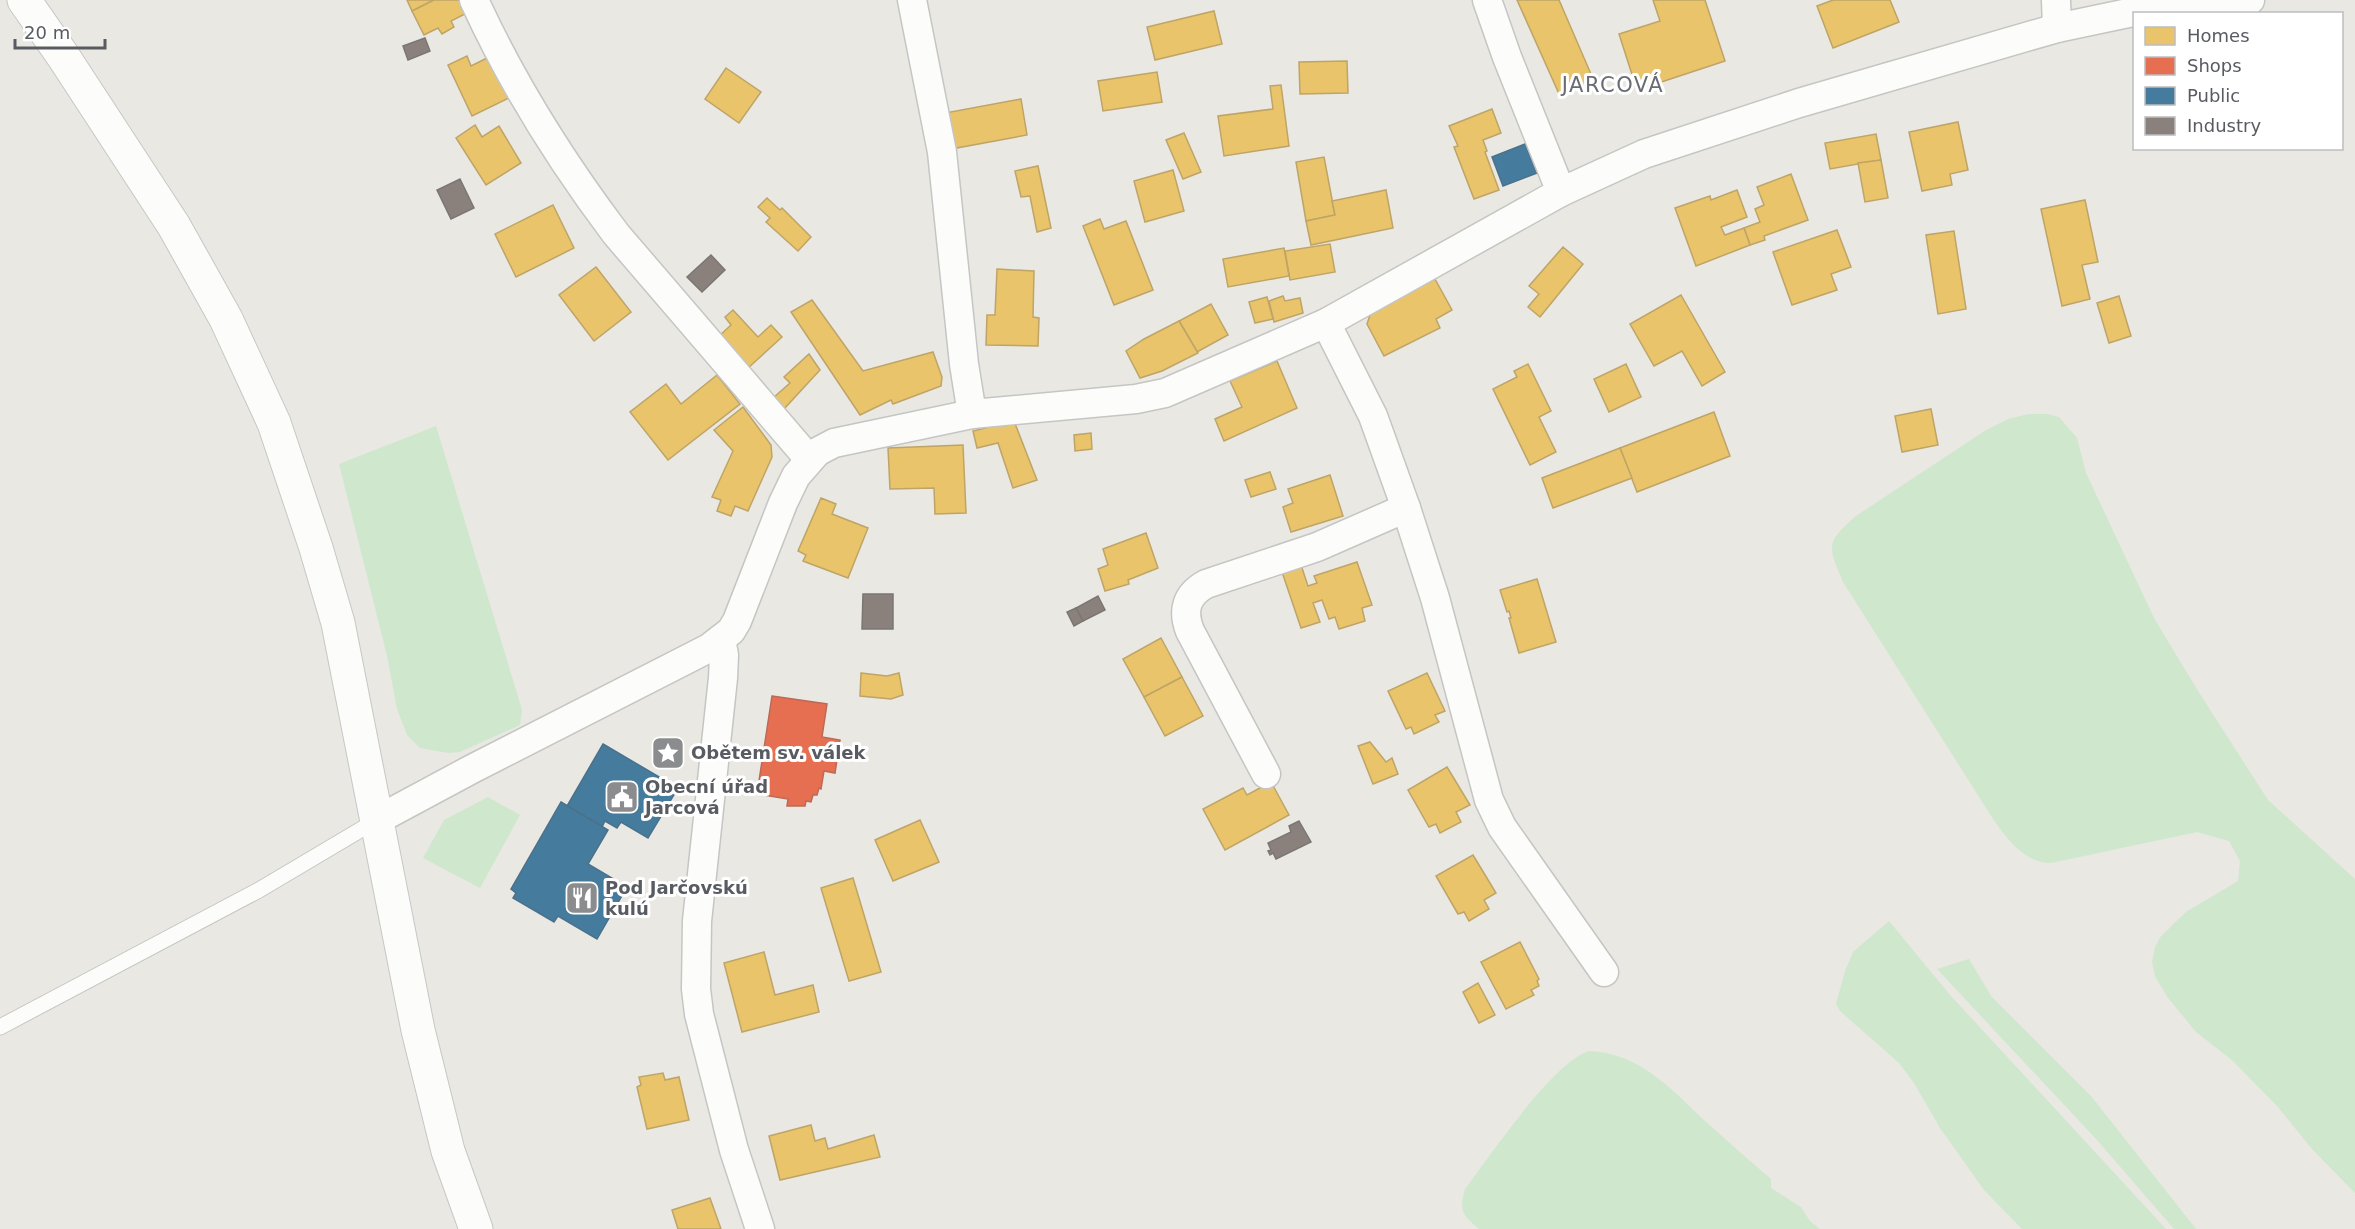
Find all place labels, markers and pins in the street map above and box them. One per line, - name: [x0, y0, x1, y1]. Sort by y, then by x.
- place icon: Obětem sv. válek: [650, 735, 686, 771]
- place label: Obětem sv. válek: [691, 742, 867, 763]
- place label: Obecní úřad Jarcová: [643, 776, 768, 818]
- public building icon: Obecní úřad Jarcová: [604, 779, 640, 815]
- place label: Pod Jarčovskú kulú: [605, 877, 748, 919]
- restaurant icon: Pod Jarčovskú kulú: [564, 880, 600, 916]

